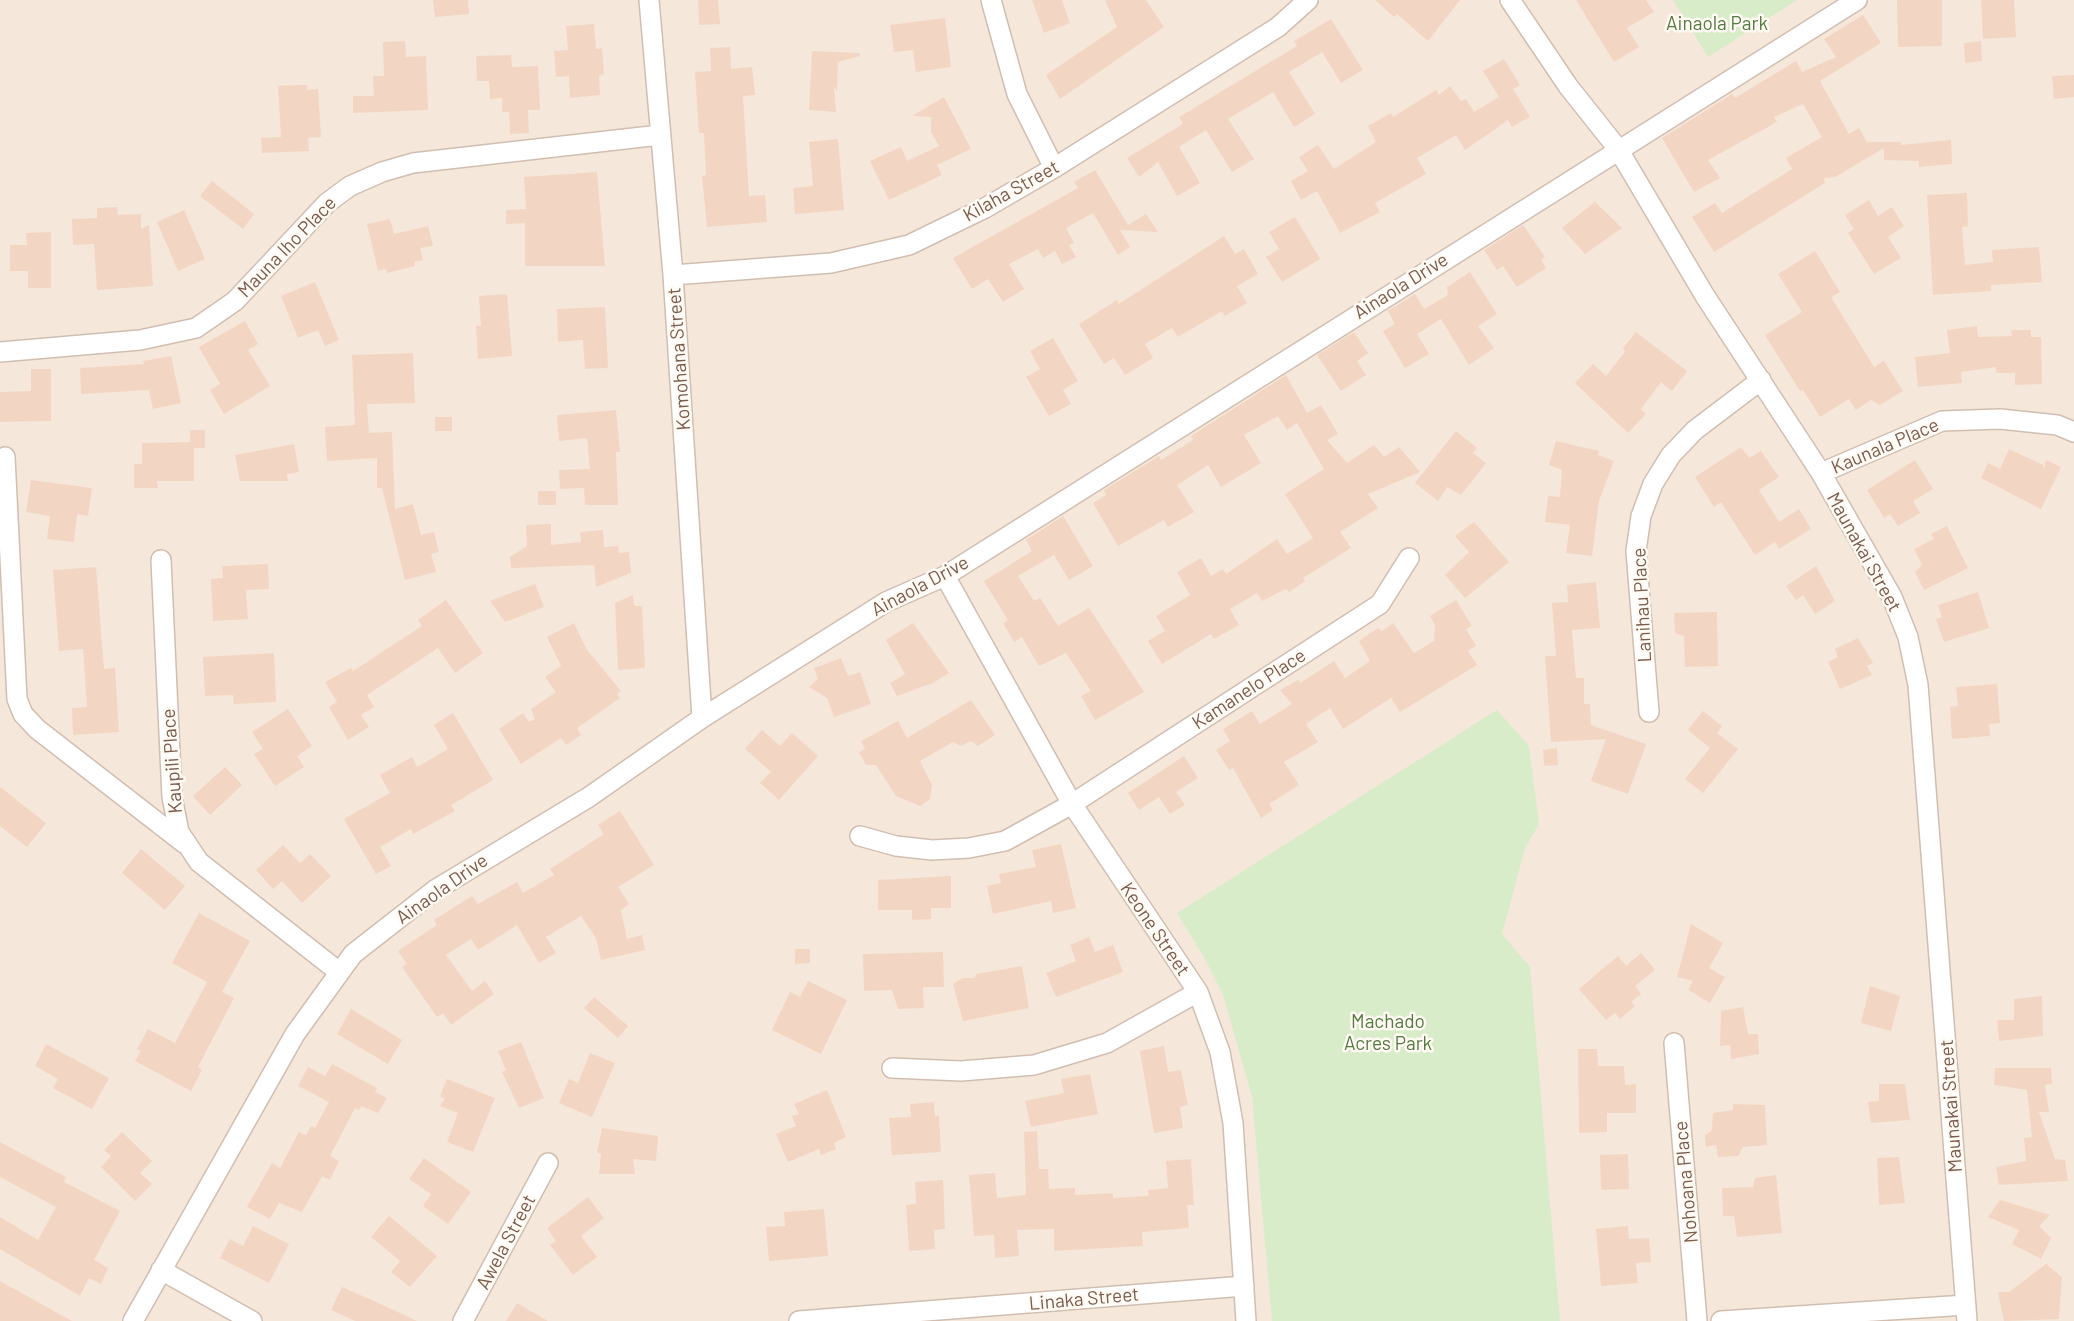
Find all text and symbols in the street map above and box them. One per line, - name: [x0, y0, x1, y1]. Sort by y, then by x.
- park label: Ainaola Park: [1666, 13, 1768, 35]
- street label: Kilaha Street: [959, 155, 1063, 227]
- street label: Mauna Iho Place: [233, 192, 341, 302]
- street label: Ainaola Drive: [1350, 248, 1452, 324]
- street label: Komohana Street: [663, 287, 695, 431]
- street label: Kaunala Place: [1828, 413, 1942, 479]
- street label: Maunakai Street: [1822, 488, 1906, 616]
- street label: Lanihau Place: [1628, 547, 1656, 663]
- street label: Ainaola Drive: [867, 551, 973, 621]
- street label: Kamanelo Place: [1188, 644, 1310, 734]
- street label: Kaupili Place: [157, 708, 187, 814]
- street label: Ainaola Drive: [392, 849, 492, 929]
- street label: Keone Street: [1115, 878, 1195, 980]
- park label: Machado Acres Park: [1344, 1011, 1432, 1055]
- street label: Maunakai Street: [1935, 1039, 1967, 1173]
- street label: Nohoana Place: [1669, 1120, 1703, 1244]
- street label: Awela Street: [471, 1191, 541, 1293]
- street label: Linaka Street: [1028, 1283, 1140, 1315]

